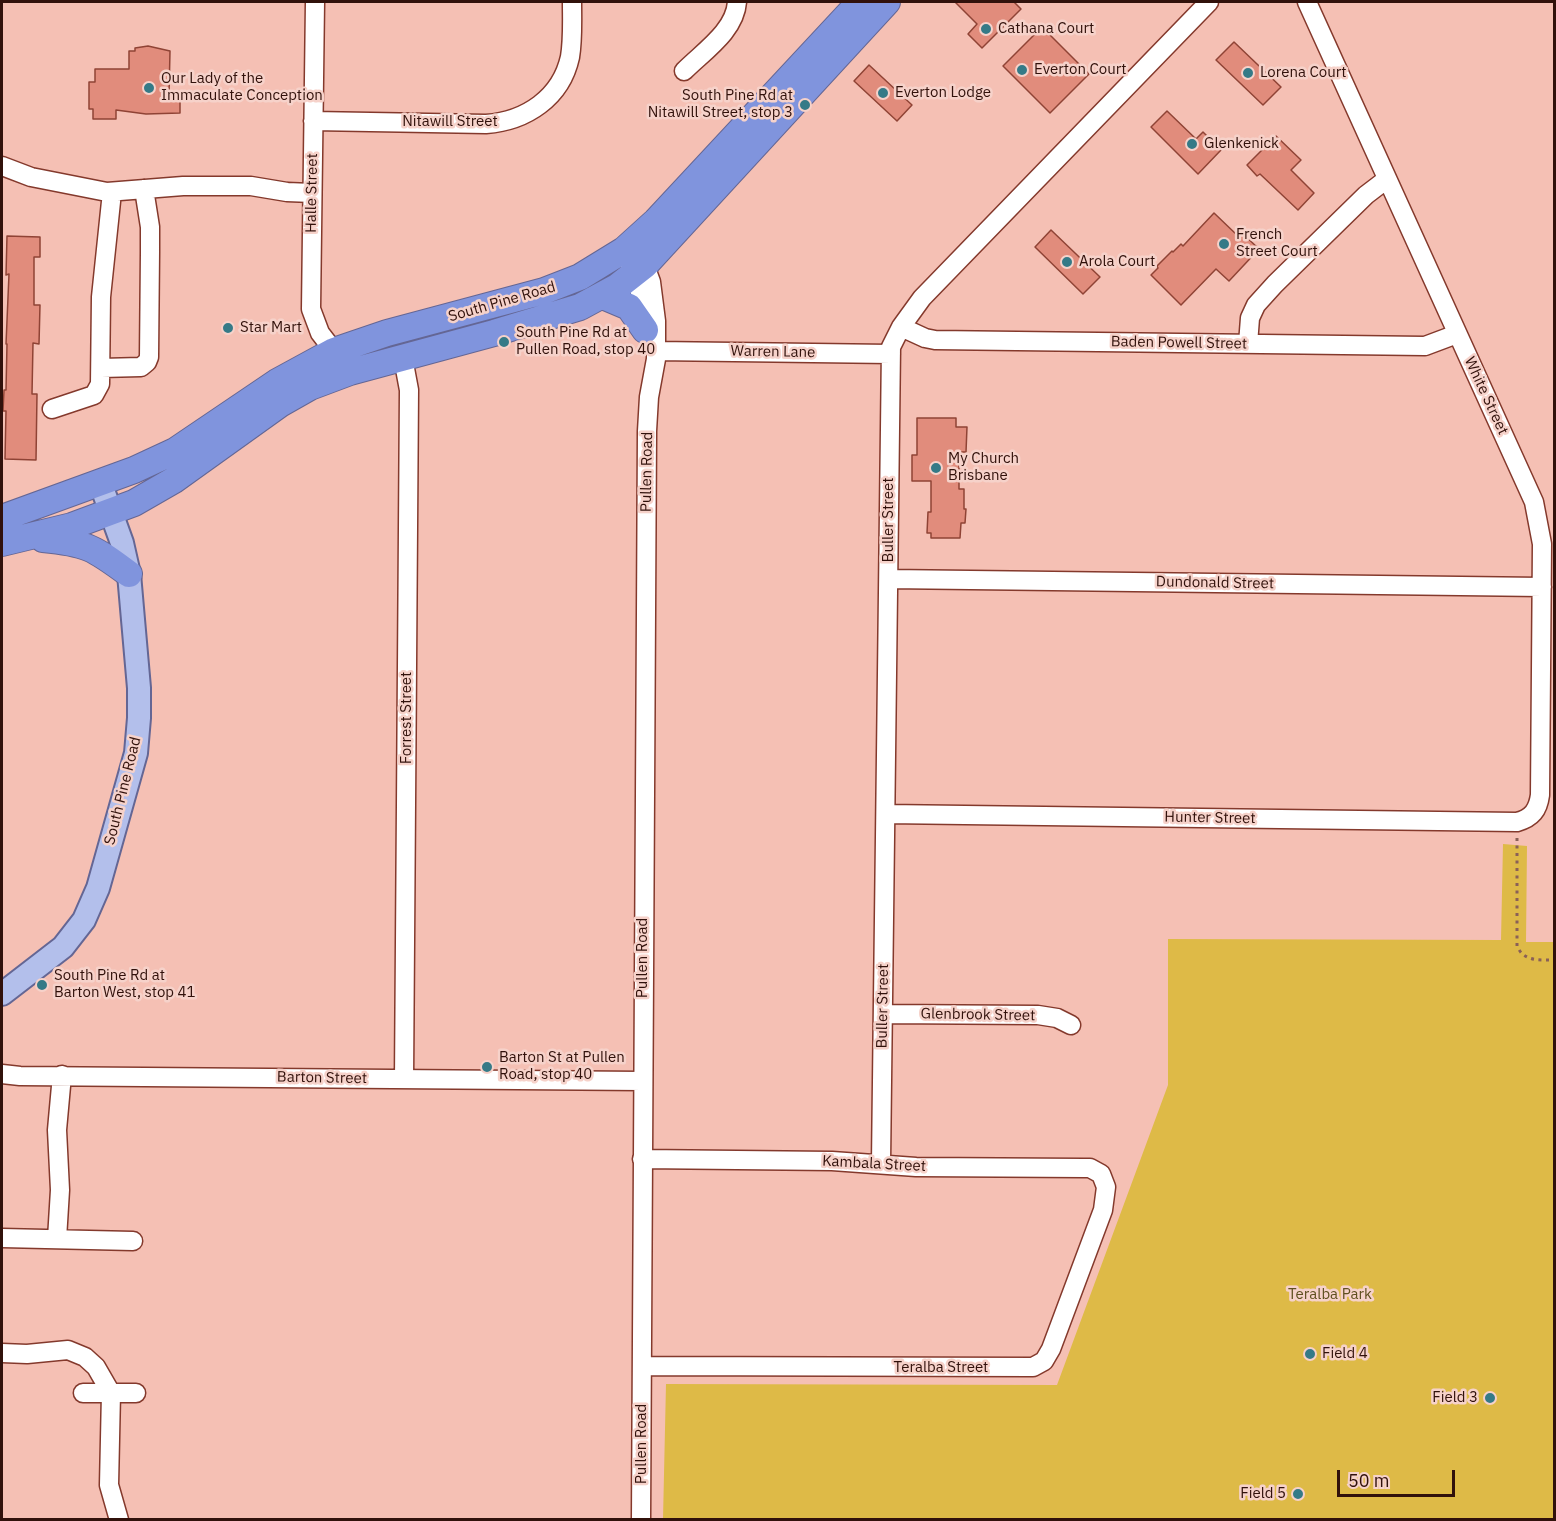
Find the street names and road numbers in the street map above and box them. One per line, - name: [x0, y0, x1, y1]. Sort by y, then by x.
- street label: Nitawill Street: [402, 113, 498, 131]
- street label: Halle Street: [302, 153, 322, 233]
- street label: South Pine Road: [446, 278, 558, 326]
- street label: Baden Powell Street: [1111, 333, 1247, 353]
- street label: Warren Lane: [730, 342, 816, 362]
- street label: White Street: [1460, 354, 1512, 438]
- street label: Pullen Road: [637, 432, 657, 512]
- street label: Buller Street: [880, 478, 898, 562]
- street label: Dundonald Street: [1156, 573, 1274, 593]
- street label: Forrest Street: [398, 672, 416, 764]
- street label: South Pine Road: [101, 735, 145, 847]
- street label: Hunter Street: [1164, 808, 1256, 828]
- street label: Pullen Road: [634, 918, 652, 998]
- street label: Buller Street: [873, 963, 893, 1049]
- street label: Glenbrook Street: [920, 1005, 1036, 1025]
- street label: Barton Street: [277, 1068, 367, 1088]
- street label: Kambala Street: [822, 1152, 926, 1176]
- street label: Teralba Street: [894, 1359, 988, 1377]
- street label: Pullen Road: [633, 1404, 651, 1484]

